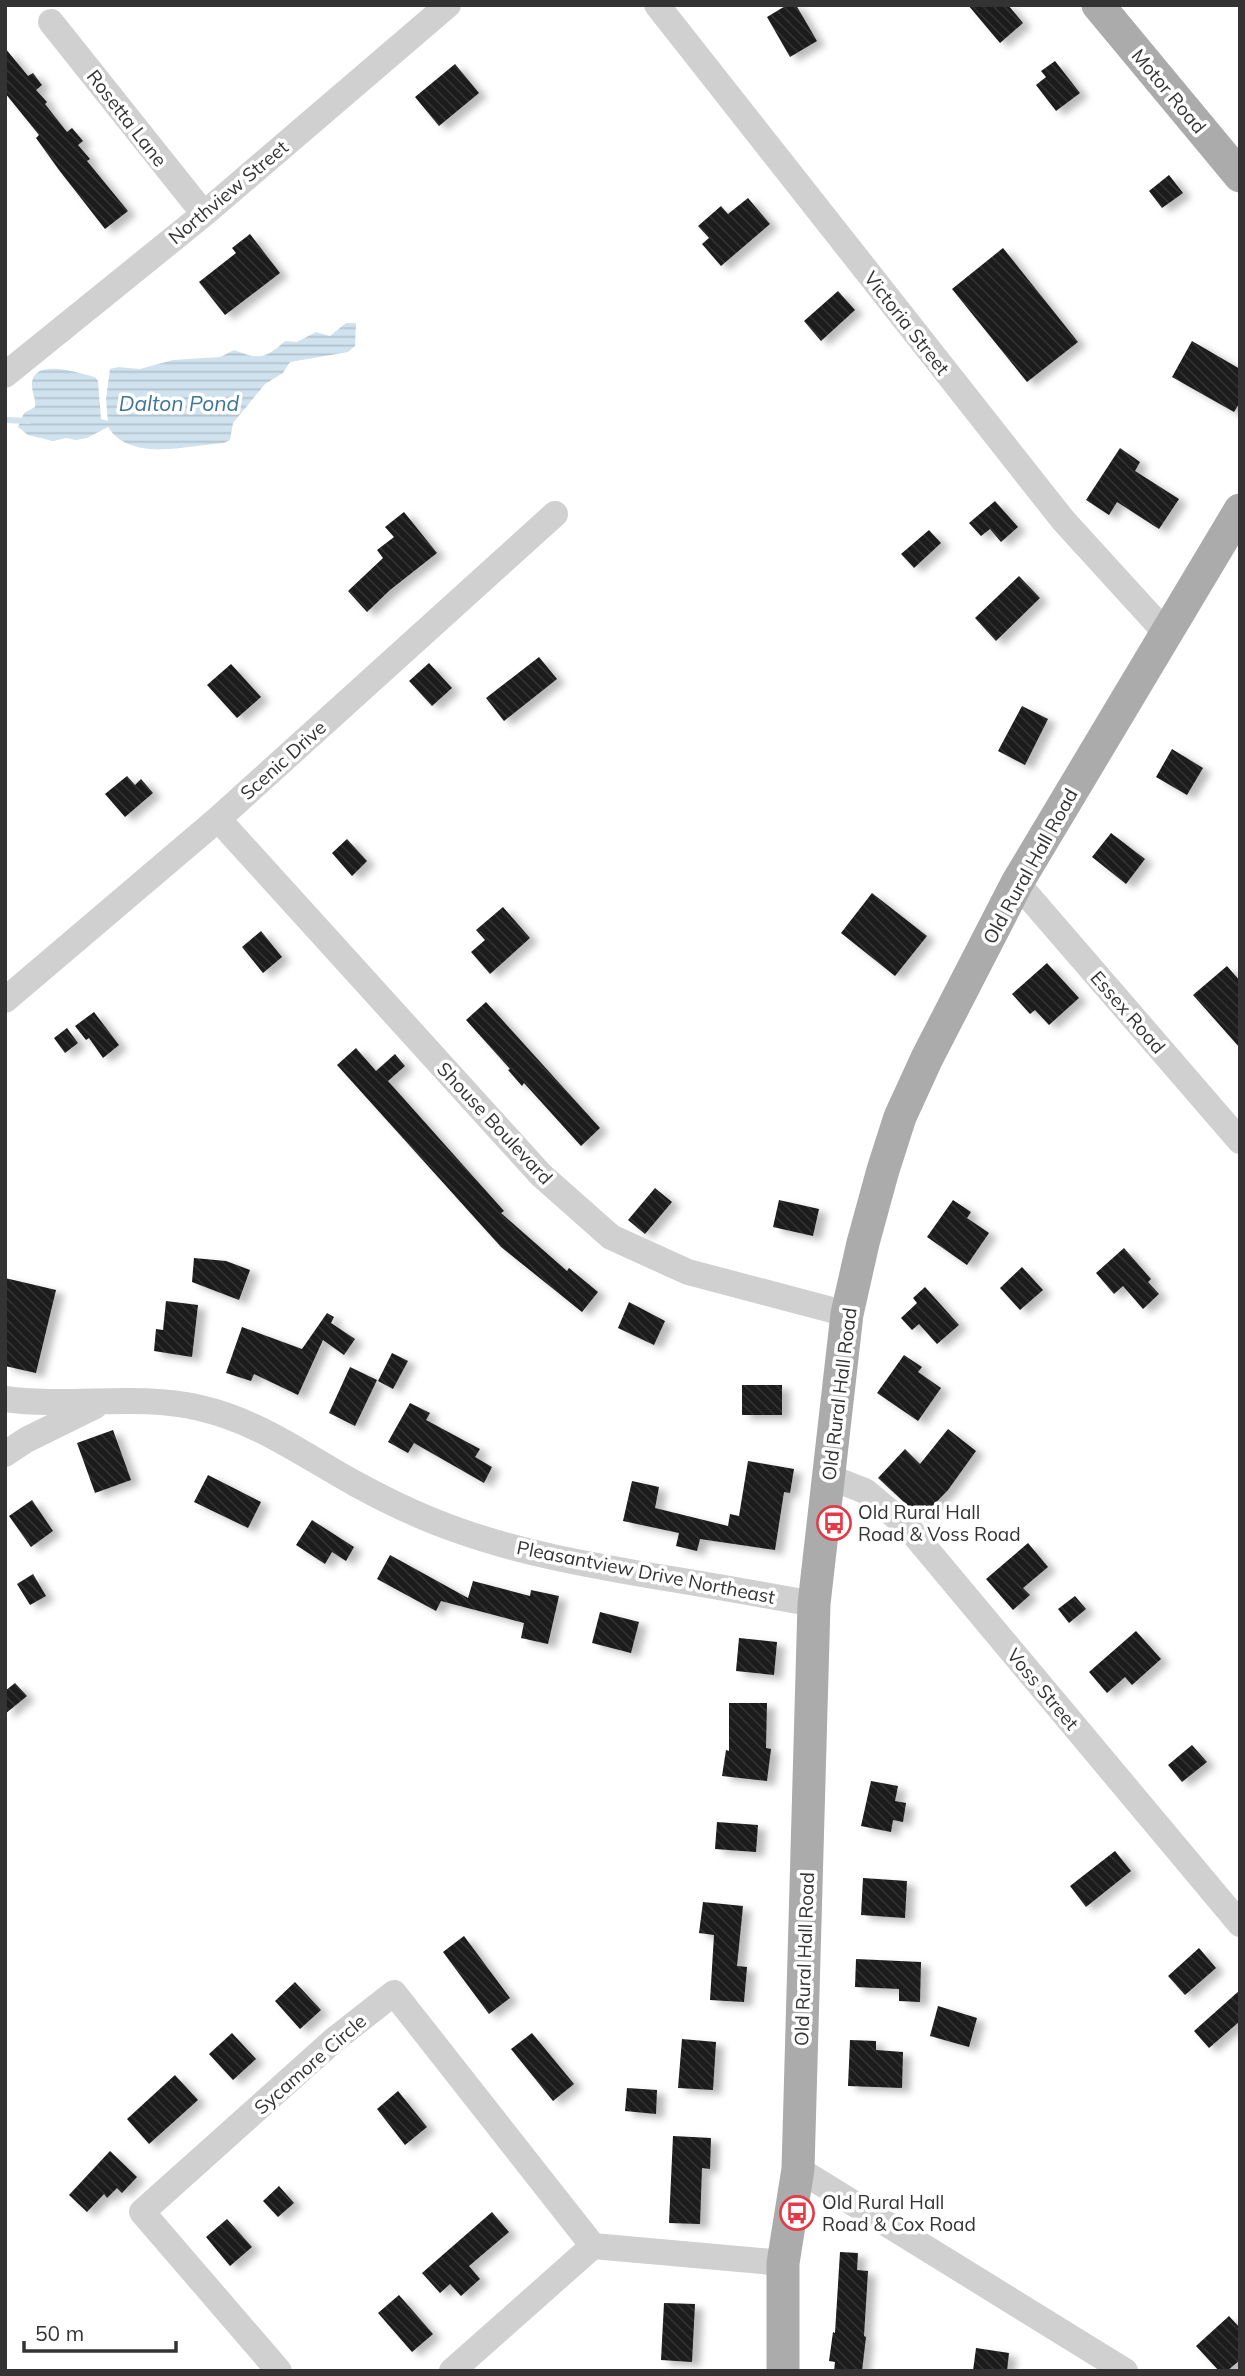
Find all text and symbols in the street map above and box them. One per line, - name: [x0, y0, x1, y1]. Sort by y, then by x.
- street label: Motor Road: [1127, 44, 1211, 138]
- street label: Rosetta Lane: [82, 65, 172, 171]
- street label: Northview Street: [163, 135, 293, 249]
- street label: Victoria Street: [859, 266, 955, 380]
- water label: Dalton Pond: [119, 390, 240, 416]
- street label: Scenic Drive: [235, 715, 331, 805]
- street label: Old Rural Hall Road: [977, 784, 1083, 948]
- street label: Essex Road: [1086, 966, 1170, 1058]
- street label: Shouse Boulevard: [432, 1057, 558, 1189]
- street label: Old Rural Hall Road: [816, 1306, 862, 1482]
- place label: Old Rural Hall Road & Voss Road: [858, 1500, 1021, 1546]
- bus stop icon: Old Rural Hall Road & Voss Road: [815, 1504, 853, 1542]
- street label: Pleasantview Drive Northeast: [515, 1535, 777, 1609]
- street label: Voss Street: [1002, 1643, 1084, 1735]
- street label: Old Rural Hall Road: [789, 1872, 819, 2046]
- street label: Sycamore Circle: [249, 2009, 371, 2119]
- place label: Old Rural Hall Road & Cox Road: [822, 2190, 976, 2236]
- bus stop icon: Old Rural Hall Road & Cox Road: [778, 2194, 816, 2232]
- scale bar: [24, 2310, 177, 2354]
- text: 50 m: [35, 2320, 84, 2346]

